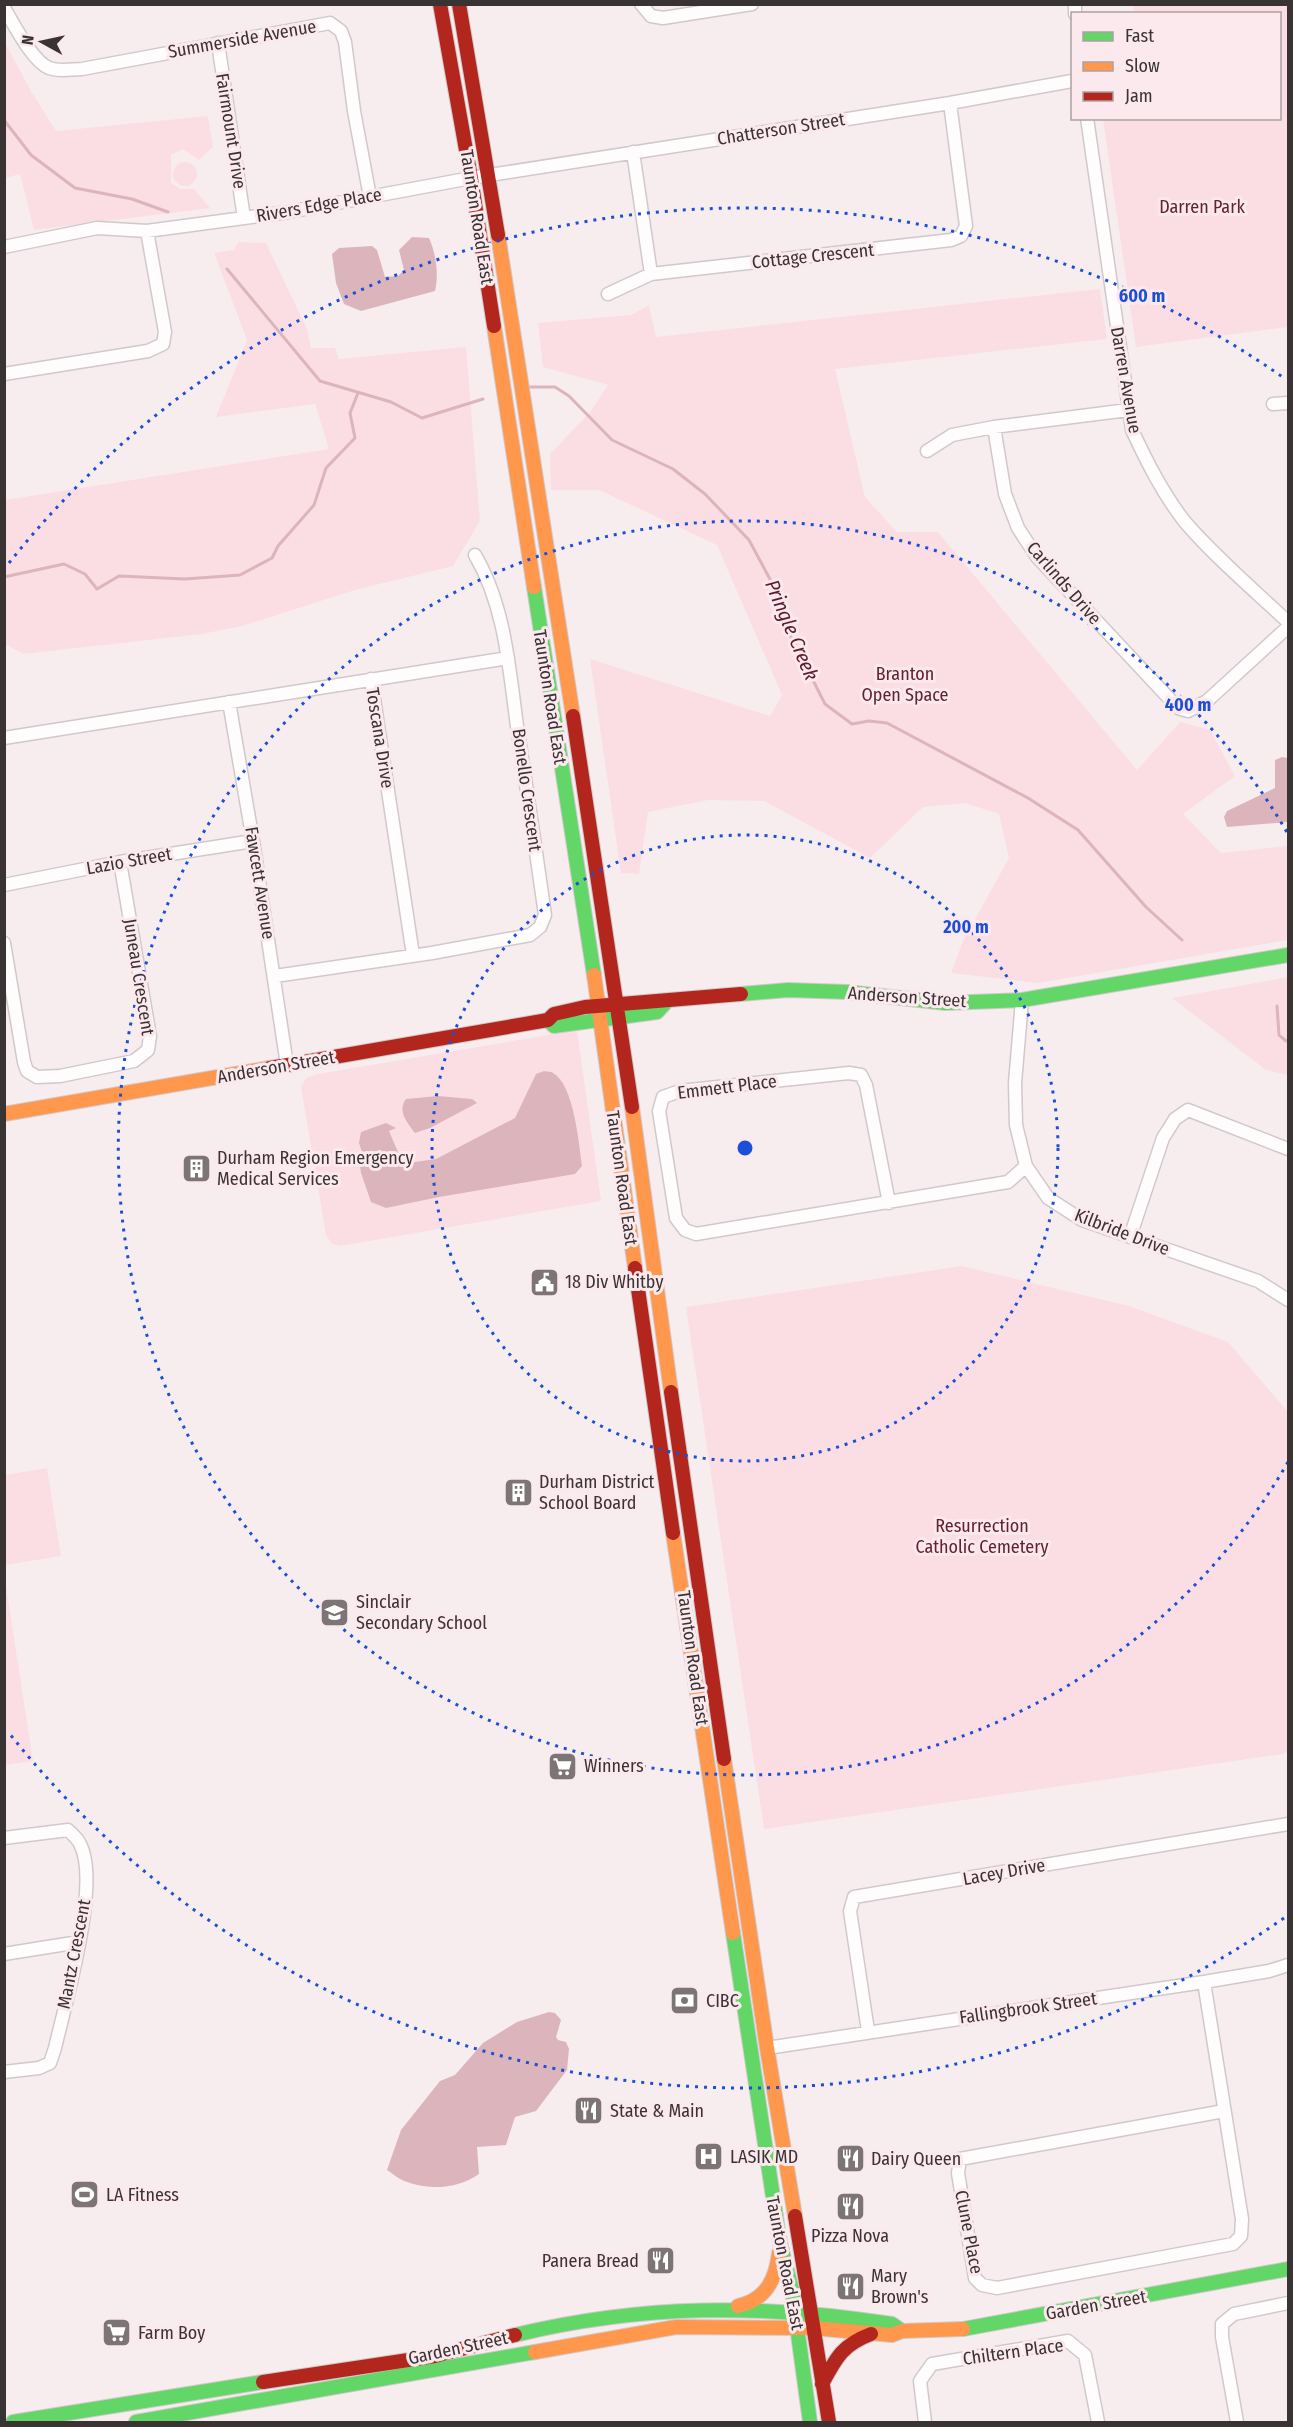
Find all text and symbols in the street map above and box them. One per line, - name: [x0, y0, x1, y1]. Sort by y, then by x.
- north arrow: [12, 12, 72, 72]
- legend: [1071, 12, 1281, 120]
- street label: Summerside Avenue: [166, 15, 318, 63]
- text: Fast: [1125, 25, 1154, 47]
- text: N: [18, 34, 38, 46]
- text: Slow: [1125, 55, 1160, 77]
- street label: Fairmount Drive: [211, 72, 251, 191]
- text: Jam: [1125, 85, 1153, 107]
- street label: Chatterson Street: [716, 108, 846, 150]
- street label: Taunton Road East: [455, 148, 499, 286]
- street label: Rivers Edge Place: [254, 183, 384, 227]
- park label: Darren Park: [1159, 196, 1245, 218]
- street label: Cottage Crescent: [751, 239, 875, 273]
- text: 600 m: [1119, 285, 1165, 307]
- street label: Darren Avenue: [1106, 325, 1146, 435]
- street label: Carlinds Drive: [1022, 537, 1106, 629]
- water label: Pringle Creek: [760, 576, 824, 684]
- street label: Taunton Road East: [528, 628, 572, 766]
- park label: Branton Open Space: [862, 663, 949, 706]
- street label: Toscana Drive: [361, 686, 399, 790]
- text: 400 m: [1165, 694, 1211, 716]
- street label: Bonello Crescent: [508, 727, 547, 853]
- street label: Fawcett Avenue: [240, 825, 280, 941]
- street label: Lazio Street: [85, 843, 173, 879]
- text: 200 m: [942, 916, 989, 938]
- street label: Juneau Crescent: [119, 917, 159, 1037]
- street label: Anderson Street: [847, 982, 967, 1012]
- street label: Anderson Street: [216, 1046, 336, 1088]
- street label: Emmett Place: [676, 1070, 778, 1104]
- street label: Taunton Road East: [602, 1109, 642, 1247]
- centre of rings: [735, 1138, 755, 1158]
- place label: Durham Region Emergency Medical Services: [217, 1147, 413, 1190]
- building icon: Durham Region Emergency Medical Services: [180, 1152, 212, 1184]
- street label: Kilbride Drive: [1071, 1204, 1173, 1260]
- public building icon: 18 Div Whitby: [528, 1266, 560, 1298]
- place label: 18 Div Whitby: [565, 1271, 663, 1293]
- place label: Durham District School Board: [539, 1471, 655, 1514]
- building icon: Durham District School Board: [502, 1476, 534, 1508]
- park label: Resurrection Catholic Cemetery: [915, 1515, 1049, 1558]
- street label: Taunton Road East: [673, 1589, 713, 1727]
- place label: Sinclair Secondary School: [356, 1591, 487, 1634]
- school or university icon: Sinclair Secondary School: [319, 1596, 351, 1628]
- supermarket icon: Winners: [547, 1750, 579, 1782]
- place label: Winners: [584, 1755, 644, 1777]
- street label: Lacey Drive: [961, 1854, 1047, 1890]
- street label: Mantz Crescent: [53, 1897, 95, 2011]
- bank icon: CIBC: [669, 1985, 701, 2017]
- street label: Fallingbrook Street: [958, 1987, 1098, 2029]
- place label: CIBC: [706, 1990, 739, 2012]
- restaurant icon: State & Main: [573, 2095, 605, 2127]
- place label: State & Main: [610, 2100, 704, 2122]
- hospital icon: LASIK MD: [693, 2141, 725, 2173]
- restaurant icon: Dairy Queen: [834, 2143, 866, 2175]
- place label: LASIK MD: [730, 2146, 798, 2168]
- place label: Dairy Queen: [871, 2148, 961, 2170]
- sports icon: LA Fitness: [69, 2179, 101, 2211]
- place label: LA Fitness: [106, 2184, 179, 2206]
- street label: Clune Place: [950, 2188, 988, 2276]
- restaurant icon: Pizza Nova: [834, 2191, 866, 2223]
- street label: Taunton Road East: [761, 2194, 809, 2332]
- place label: Pizza Nova: [811, 2225, 889, 2247]
- restaurant icon: Panera Bread: [644, 2245, 676, 2277]
- place label: Panera Bread: [542, 2250, 639, 2272]
- place label: Mary Brown's: [871, 2265, 929, 2308]
- restaurant icon: Mary Brown's: [834, 2270, 866, 2302]
- street label: Garden Street: [1044, 2285, 1148, 2325]
- supermarket icon: Farm Boy: [101, 2317, 133, 2349]
- place label: Farm Boy: [138, 2322, 205, 2344]
- street label: Garden Street: [406, 2327, 510, 2369]
- street label: Chiltern Place: [961, 2334, 1065, 2370]

